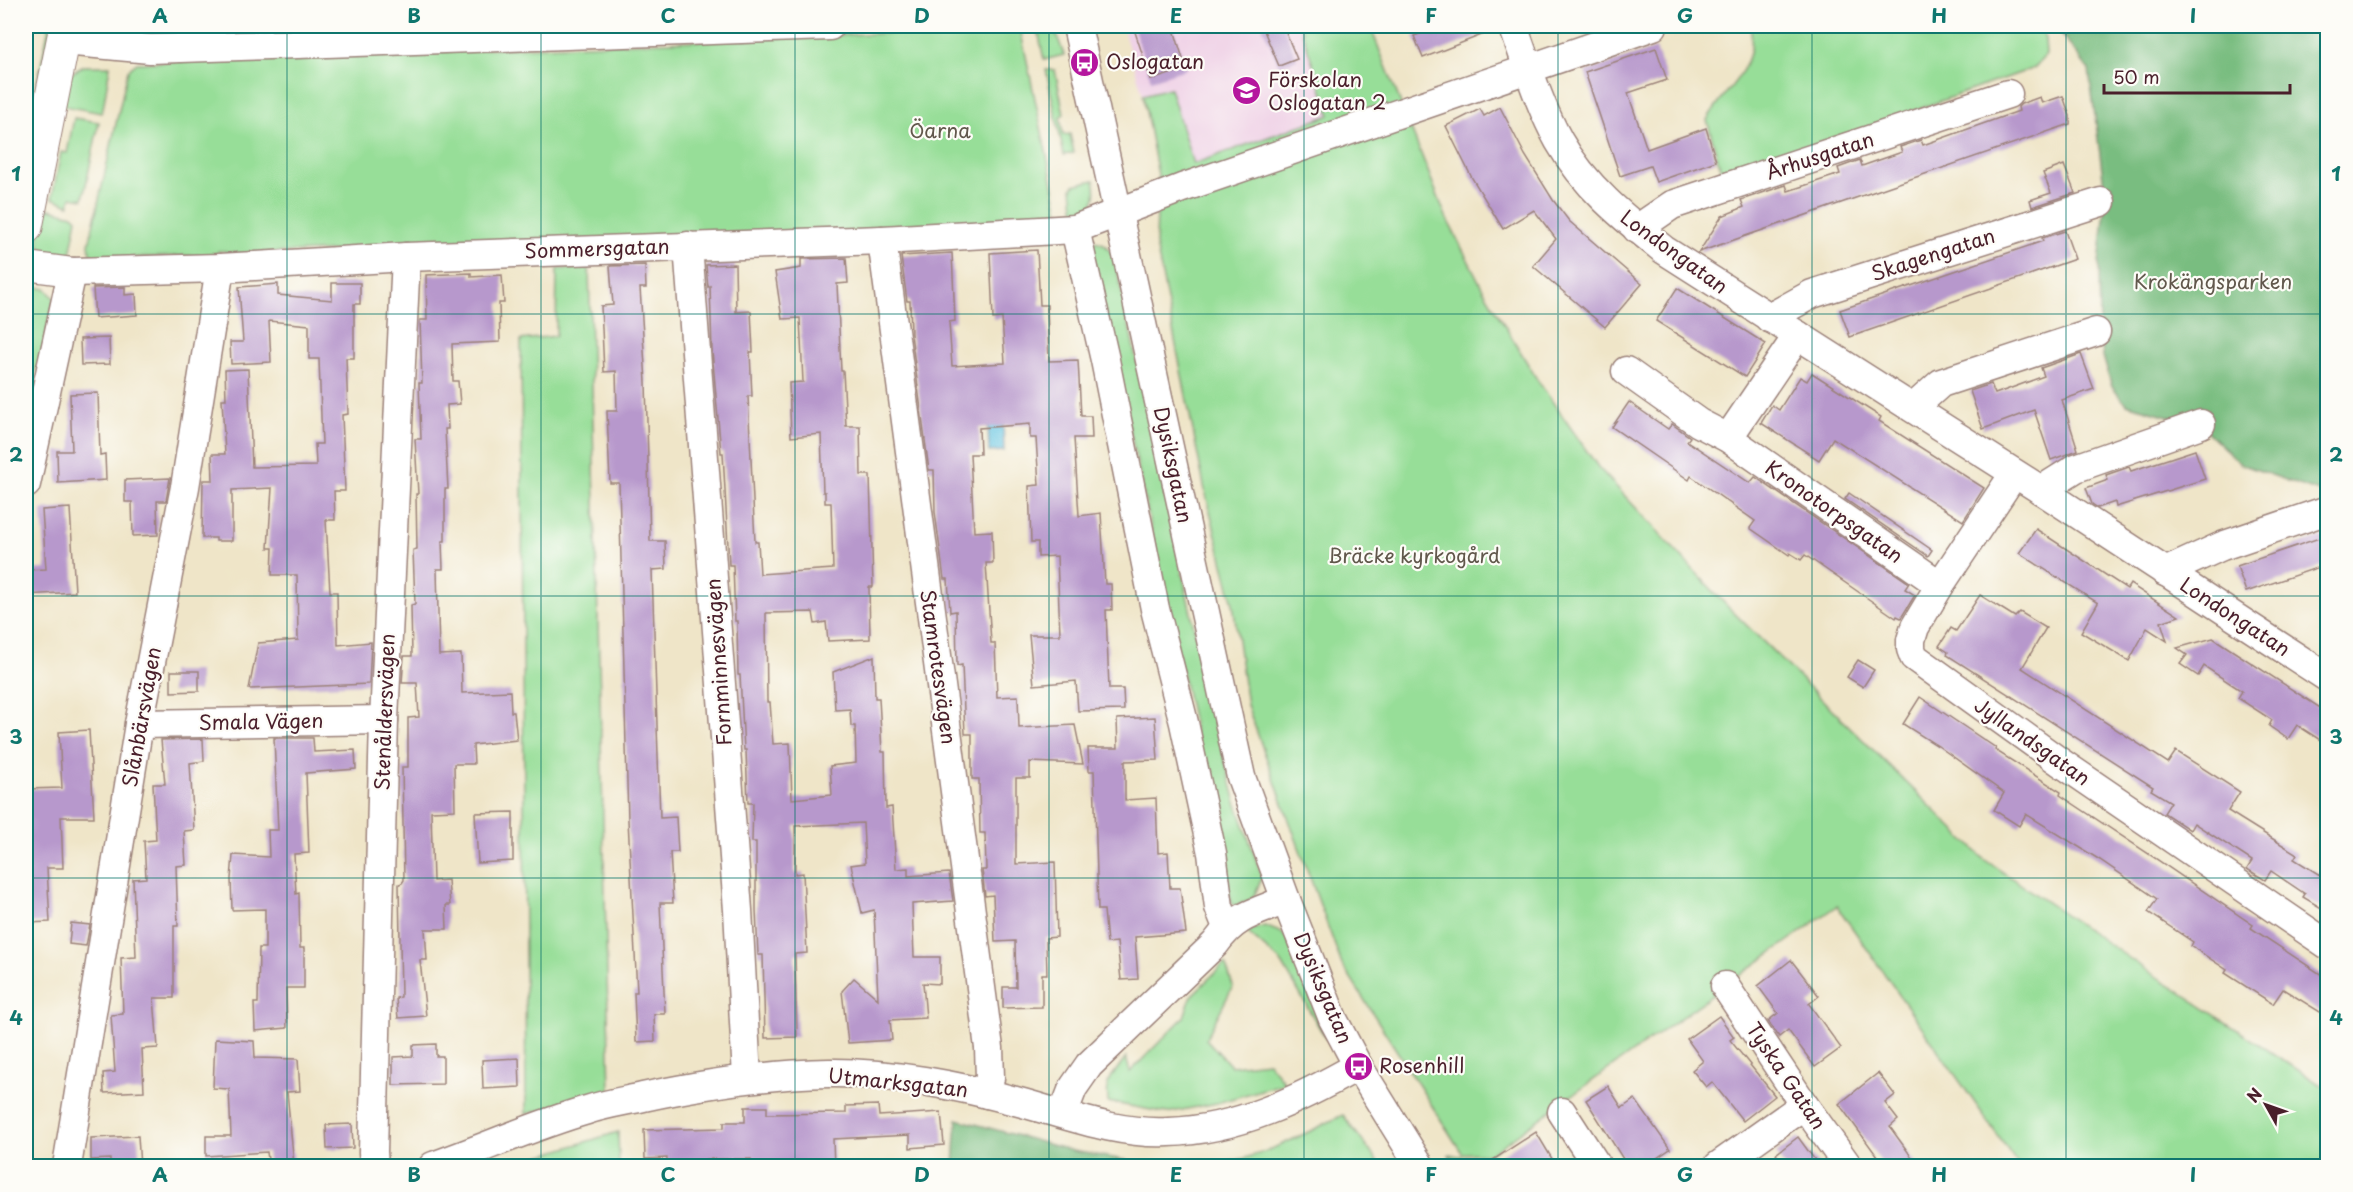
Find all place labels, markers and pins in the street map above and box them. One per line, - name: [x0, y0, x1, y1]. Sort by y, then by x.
- bus stop icon: Oslogatan: [1069, 46, 1101, 78]
- place label: Oslogatan: [1106, 46, 1204, 76]
- place label: Förskolan Oslogatan 2: [1268, 64, 1386, 117]
- school or university icon: Förskolan Oslogatan 2: [1231, 75, 1263, 107]
- bus stop icon: Rosenhill: [1342, 1050, 1374, 1082]
- place label: Rosenhill: [1379, 1050, 1464, 1080]

